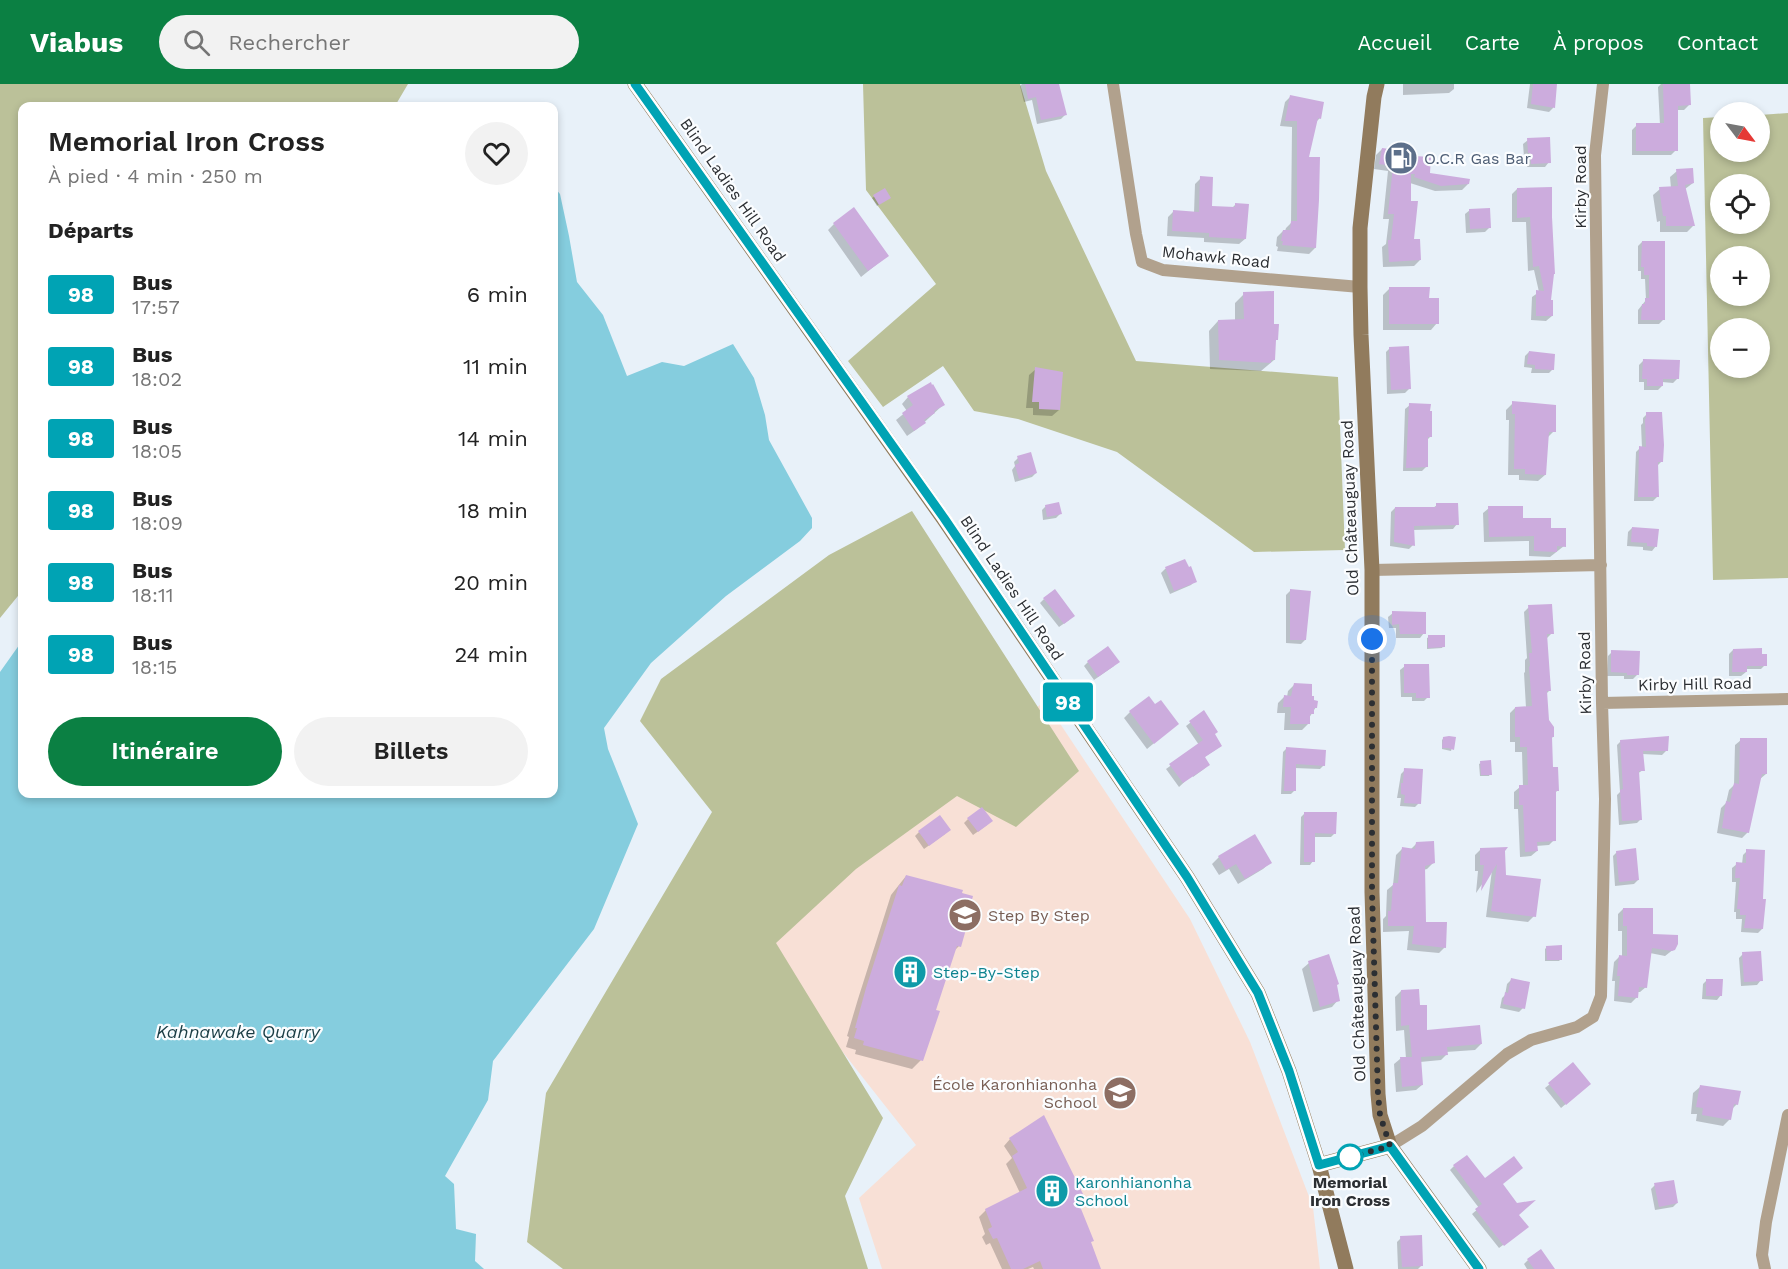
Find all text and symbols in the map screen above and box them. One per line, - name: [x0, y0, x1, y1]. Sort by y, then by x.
- search box: [159, 15, 579, 69]
- text: Viabus: [30, 26, 123, 59]
- icon: search: [180, 26, 213, 59]
- text: Rechercher: [228, 30, 350, 55]
- text: Accueil: [1357, 30, 1432, 55]
- text: Carte: [1465, 30, 1520, 55]
- text: À propos: [1553, 30, 1644, 55]
- text: Contact: [1677, 30, 1758, 55]
- north arrow: [1710, 102, 1770, 162]
- map controls: [1710, 102, 1770, 378]
- street label: Blind Ladies Hill Road: [676, 115, 790, 265]
- button: heart: [465, 122, 528, 185]
- text: Memorial Iron Cross: [48, 125, 325, 158]
- fuel station icon: O.C.R Gas Bar: [1383, 140, 1419, 176]
- street label: Kirby Road: [1571, 145, 1590, 229]
- place label: O.C.R Gas Bar: [1424, 149, 1531, 168]
- text: À pied · 4 min · 250 m: [48, 164, 263, 188]
- button: locate: [1710, 174, 1770, 234]
- text: Départs: [48, 218, 134, 243]
- street label: Mohawk Road: [1161, 242, 1271, 272]
- button: +: [1710, 246, 1770, 306]
- text: Bus: [132, 270, 172, 295]
- text: 98: [68, 282, 94, 307]
- text: 6 min: [467, 282, 528, 307]
- text: 17:57: [132, 295, 180, 319]
- button: −: [1710, 318, 1770, 378]
- text: Bus: [132, 342, 172, 367]
- text: 98: [68, 354, 94, 379]
- text: 11 min: [463, 354, 528, 379]
- text: 18:02: [132, 367, 182, 391]
- text: Bus: [132, 414, 172, 439]
- street label: Old Châteauguay Road: [1337, 420, 1363, 596]
- text: 98: [68, 426, 94, 451]
- text: 14 min: [458, 426, 528, 451]
- text: 18:05: [132, 439, 182, 463]
- text: Bus: [132, 486, 172, 511]
- text: 98: [68, 498, 94, 523]
- text: 18 min: [458, 498, 528, 523]
- text: 18:09: [132, 511, 183, 535]
- street label: Blind Ladies Hill Road: [956, 512, 1068, 664]
- text: Bus: [132, 558, 172, 583]
- text: 98: [68, 570, 94, 595]
- text: 20 min: [454, 570, 528, 595]
- text: 18:11: [132, 583, 174, 607]
- your location: [1357, 624, 1387, 654]
- text: Bus: [132, 630, 172, 655]
- street label: Kirby Road: [1575, 631, 1595, 715]
- text: 98: [68, 642, 94, 667]
- text: 24 min: [454, 642, 528, 667]
- text: 18:15: [132, 655, 177, 679]
- street label: Kirby Hill Road: [1638, 674, 1752, 694]
- line badge: 98: [1041, 682, 1095, 722]
- text: 98: [1055, 690, 1081, 715]
- button: Itinéraire: [48, 717, 282, 786]
- button: Billets: [294, 717, 528, 786]
- school or university icon: Step By Step: [947, 897, 983, 933]
- place label: Step By Step: [988, 906, 1090, 925]
- street label: Old Châteauguay Road: [1344, 906, 1370, 1082]
- building icon: Step-By-Step: [892, 954, 928, 990]
- place label: Step-By-Step: [933, 963, 1040, 982]
- water label: Kahnawake Quarry: [156, 1021, 322, 1042]
- place label: École Karonhianonha School: [932, 1075, 1097, 1112]
- school or university icon: École Karonhianonha School: [1102, 1075, 1138, 1111]
- marker: Memorial Iron Cross: [1337, 1144, 1363, 1170]
- building icon: Karonhianonha School: [1034, 1173, 1070, 1209]
- place label: Karonhianonha School: [1075, 1173, 1192, 1210]
- place label: Memorial Iron Cross: [1310, 1173, 1391, 1210]

